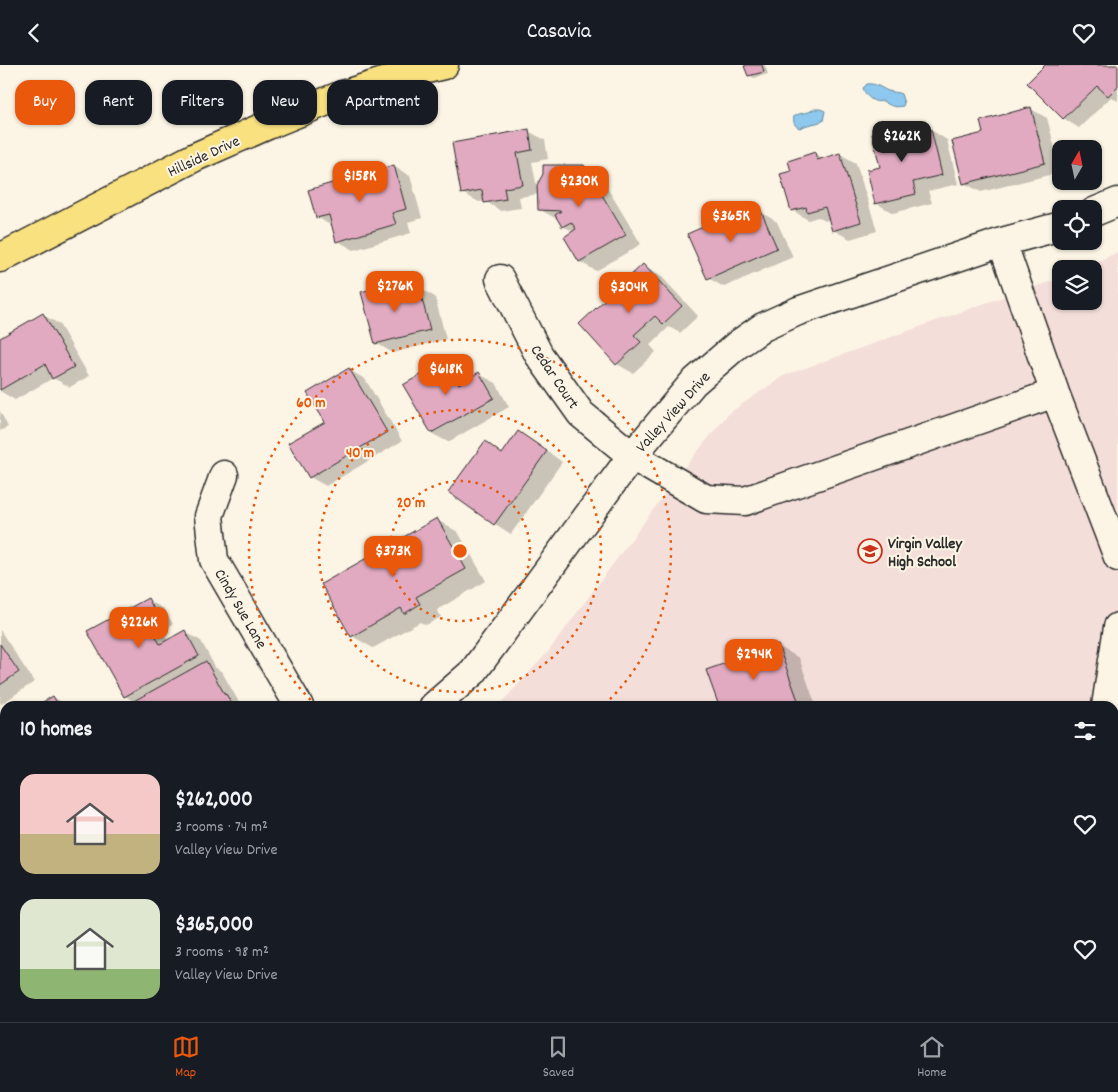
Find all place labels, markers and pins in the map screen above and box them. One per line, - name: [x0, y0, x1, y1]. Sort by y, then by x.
- pin: $262K: [867, 121, 937, 163]
- pin: $158K: [325, 161, 395, 203]
- pin: $230K: [544, 165, 614, 208]
- pin: $365K: [696, 201, 766, 243]
- pin: $276K: [360, 271, 430, 313]
- pin: $304K: [594, 271, 664, 314]
- pin: $618K: [411, 353, 481, 396]
- place label: Virgin Valley High School: [888, 533, 963, 574]
- pin: $373K: [358, 535, 428, 578]
- school or university icon: Virgin Valley High School: [857, 538, 883, 564]
- centre of rings: [451, 542, 469, 560]
- pin: $226K: [104, 607, 174, 649]
- pin: $294K: [719, 639, 789, 681]

